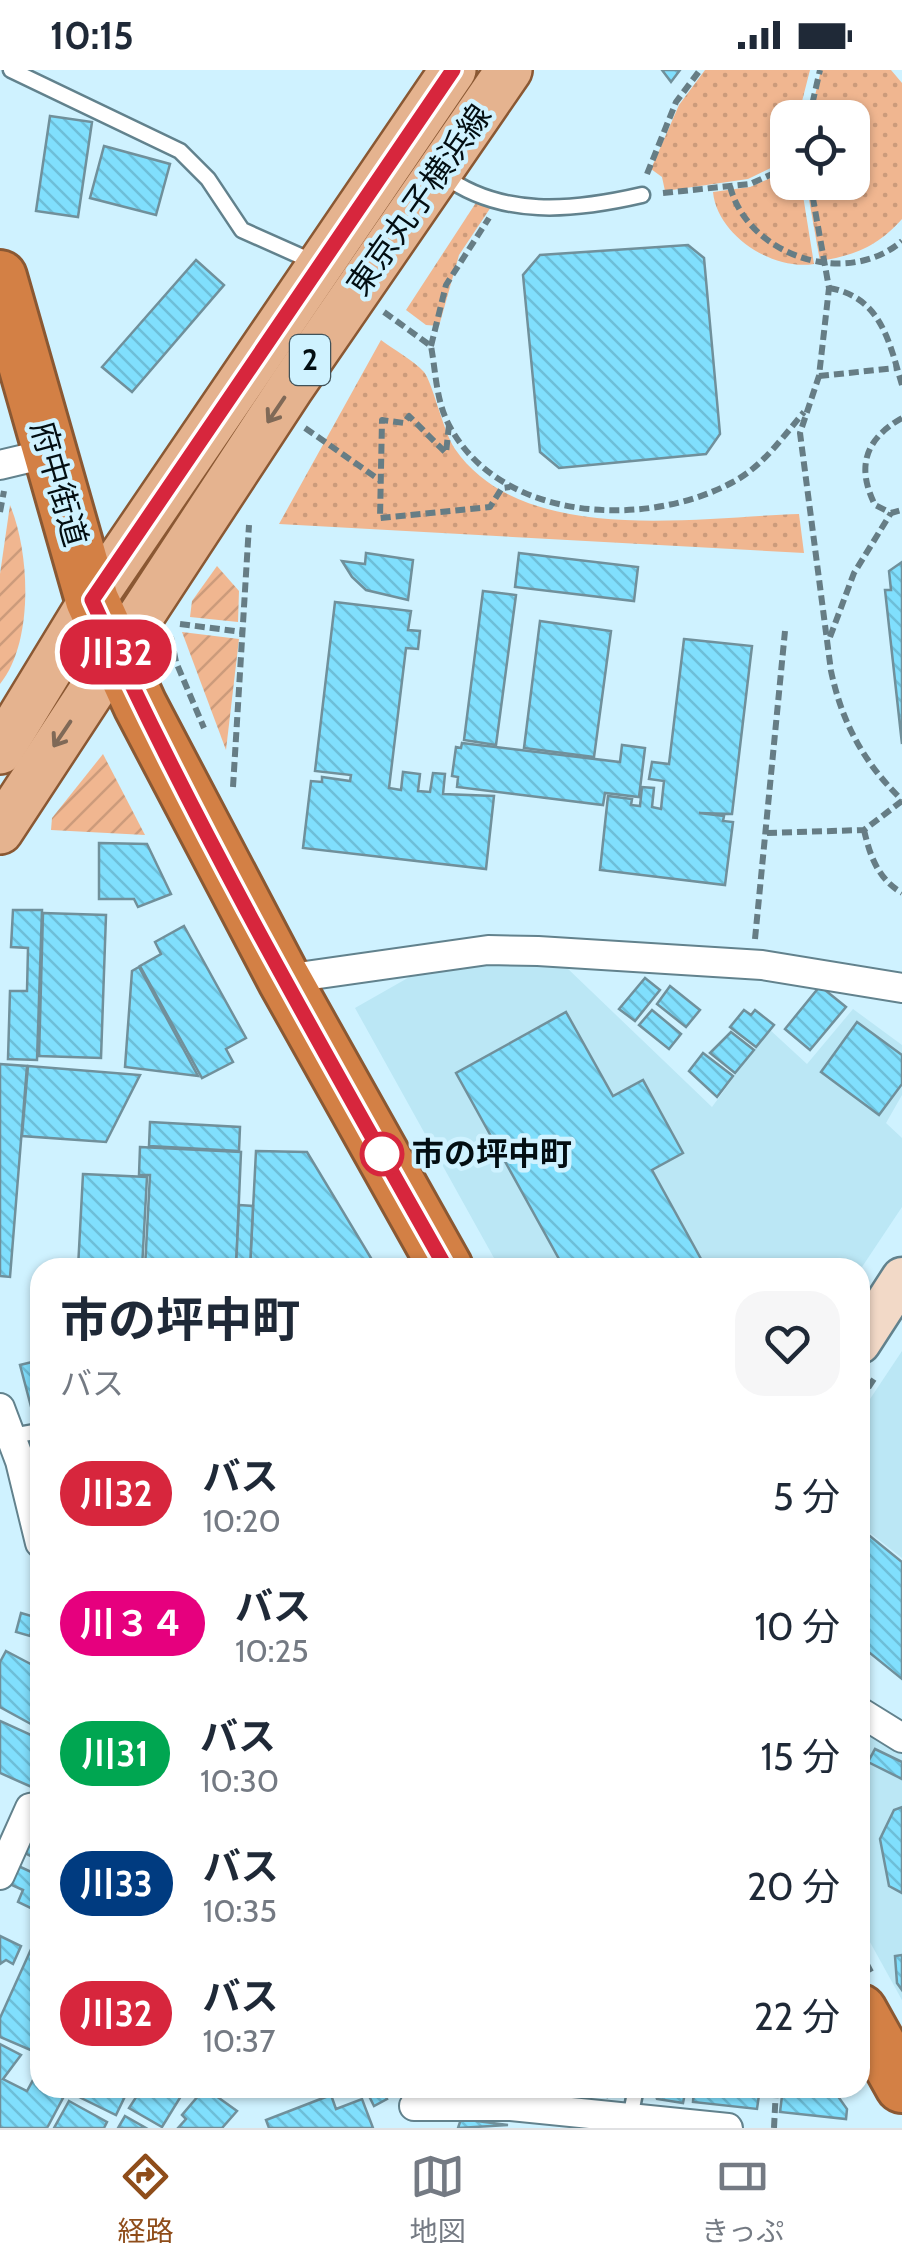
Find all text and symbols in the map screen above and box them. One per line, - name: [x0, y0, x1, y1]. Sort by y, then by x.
- text: 10:15: [50, 12, 134, 59]
- street label: 東京丸子横浜線: [338, 97, 499, 303]
- map controls: [770, 100, 870, 200]
- button: locate: [770, 100, 870, 200]
- road number: 2: [290, 335, 330, 385]
- one-way arrow: [265, 395, 286, 423]
- street label: 府中街道: [23, 417, 96, 551]
- line badge: 川32: [58, 620, 174, 684]
- text: 川32: [80, 631, 152, 674]
- one-way arrow: [52, 720, 73, 748]
- marker: 市の坪中町: [361, 1133, 403, 1175]
- place label: 市の坪中町: [412, 1134, 572, 1173]
- text: 市の坪中町: [60, 1291, 300, 1349]
- button: heart: [735, 1291, 840, 1396]
- text: バス: [60, 1364, 124, 1403]
- text: バス: [202, 1453, 278, 1500]
- text: 川32: [80, 1472, 152, 1515]
- text: 5 分: [773, 1473, 840, 1520]
- text: 10:20: [202, 1501, 281, 1540]
- text: バス: [235, 1583, 311, 1630]
- text: 川３４: [80, 1602, 185, 1645]
- text: 10 分: [755, 1603, 840, 1650]
- text: 10:25: [235, 1631, 309, 1670]
- text: バス: [200, 1713, 276, 1760]
- text: 川31: [82, 1732, 148, 1775]
- text: 15 分: [761, 1733, 840, 1780]
- text: 10:30: [200, 1761, 279, 1800]
- text: バス: [203, 1843, 279, 1890]
- text: 川33: [80, 1862, 153, 1905]
- text: 20 分: [747, 1863, 840, 1910]
- text: 10:35: [203, 1891, 277, 1930]
- text: バス: [202, 1973, 278, 2020]
- text: 川32: [80, 1992, 152, 2035]
- text: 22 分: [754, 1993, 840, 2040]
- text: 10:37: [202, 2021, 275, 2060]
- tab: 経路: [118, 2149, 174, 2249]
- tab: 地図: [410, 2149, 466, 2249]
- tab: きっぷ: [701, 2149, 784, 2249]

